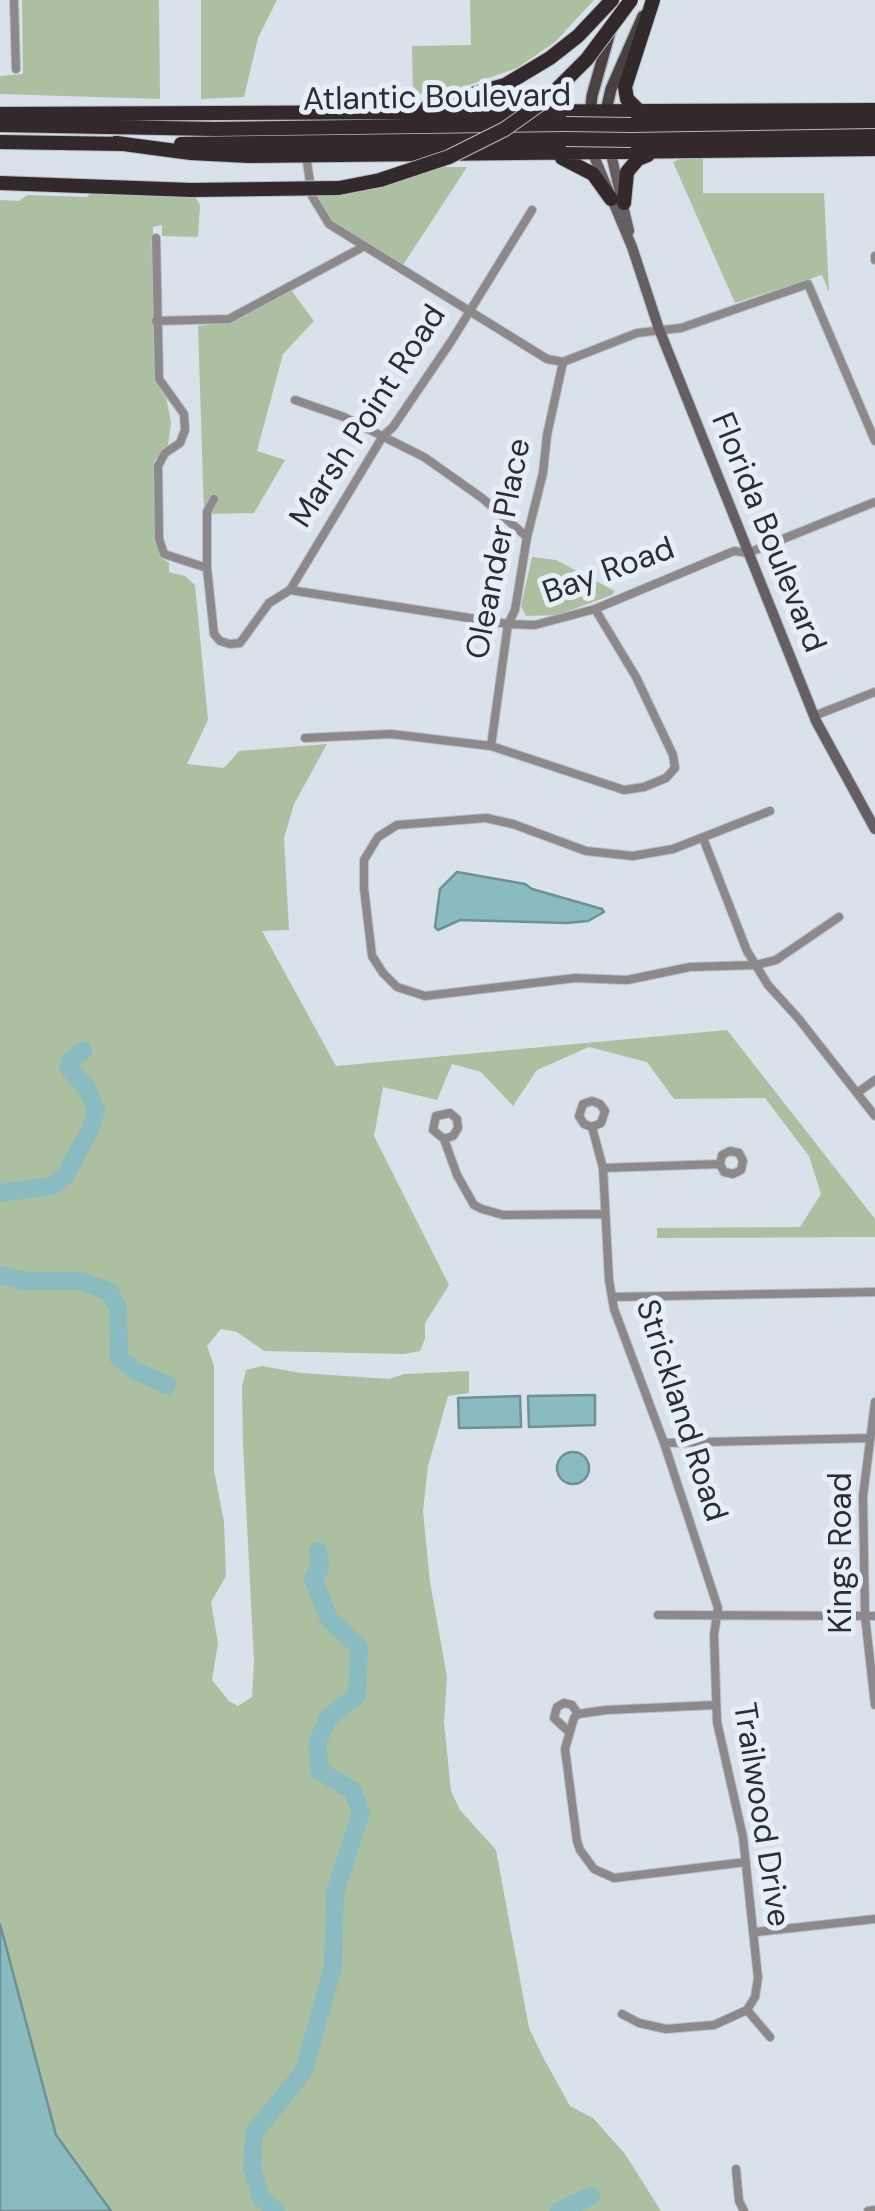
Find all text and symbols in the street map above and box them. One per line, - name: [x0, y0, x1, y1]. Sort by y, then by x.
- street label: Atlantic Boulevard: [302, 77, 572, 121]
- street label: Marsh Point Road: [283, 299, 455, 535]
- street label: Florida Boulevard: [701, 408, 833, 658]
- street label: Oleander Place: [460, 435, 540, 663]
- street label: Bay Road: [538, 531, 680, 613]
- street label: Strickland Road: [626, 1295, 734, 1527]
- street label: Kings Road: [824, 1472, 862, 1634]
- street label: Trailwood Drive: [723, 1700, 797, 1930]

